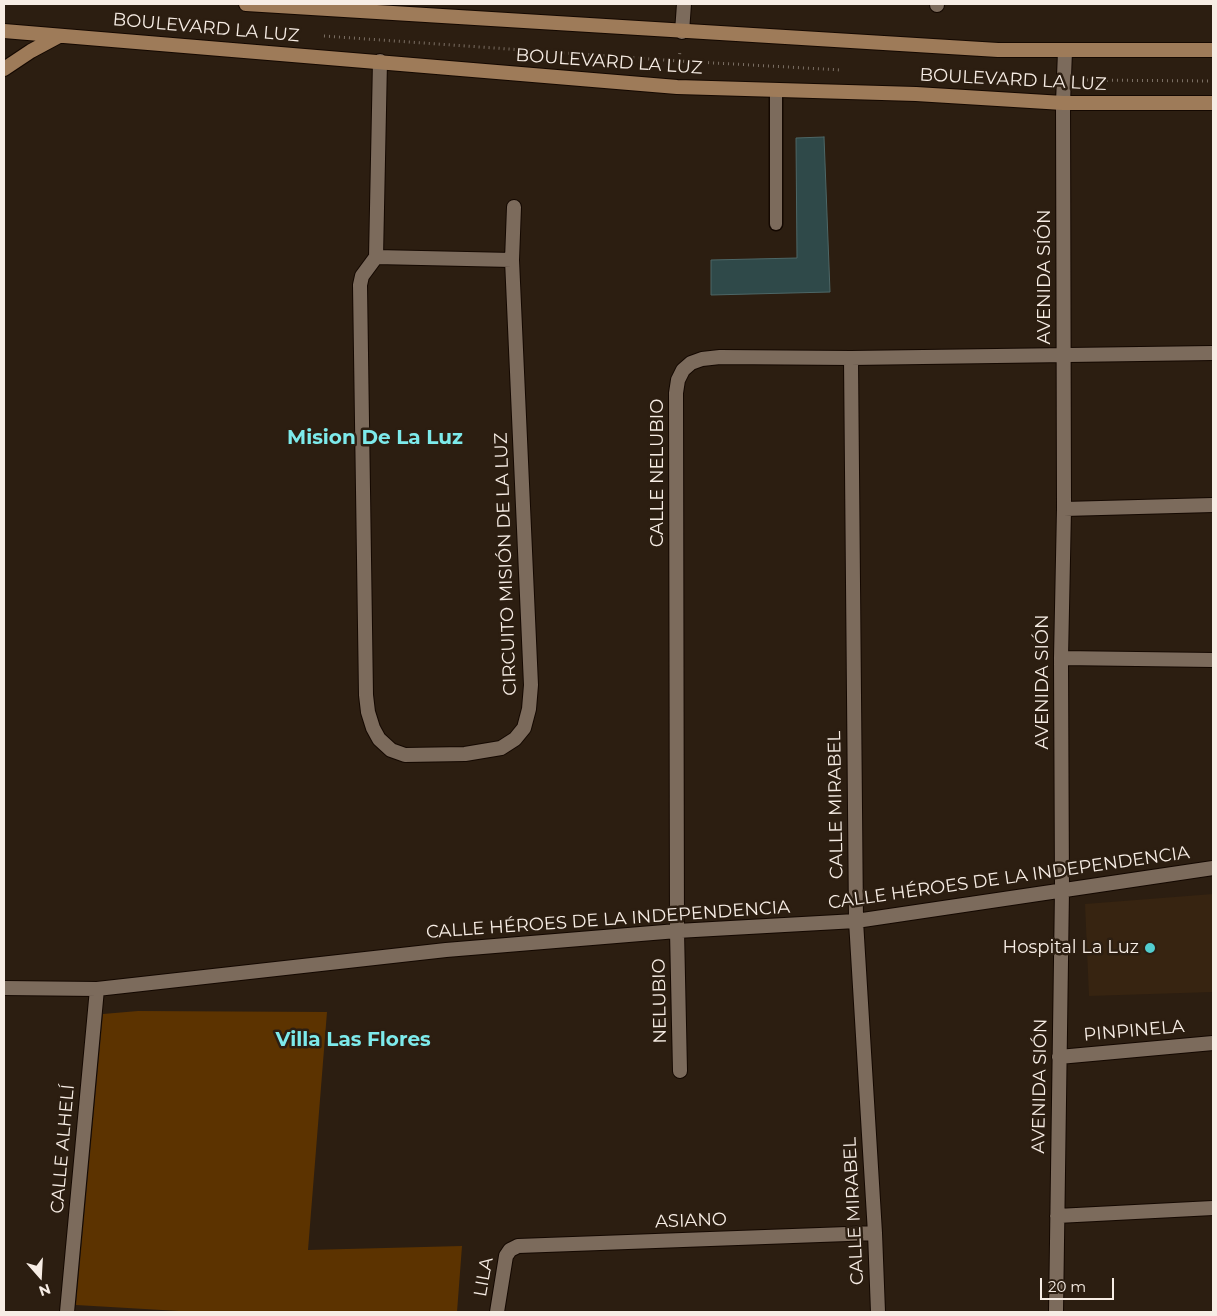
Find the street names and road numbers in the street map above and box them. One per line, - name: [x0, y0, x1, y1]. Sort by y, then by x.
- street label: BOULEVARD LA LUZ: [112, 9, 300, 47]
- street label: BOULEVARD LA LUZ: [515, 45, 703, 79]
- street label: BOULEVARD LA LUZ: [919, 64, 1107, 96]
- street label: AVENIDA SIÓN: [1034, 209, 1056, 345]
- street label: CALLE NELUBIO: [647, 399, 669, 547]
- street label: CIRCUITO MISIÓN DE LA LUZ: [491, 432, 521, 696]
- street label: AVENIDA SIÓN: [1032, 614, 1054, 750]
- street label: CALLE MIRABEL: [824, 731, 848, 879]
- street label: CALLE HÉROES DE LA INDEPENDENCIA: [827, 842, 1191, 914]
- street label: CALLE HÉROES DE LA INDEPENDENCIA: [425, 897, 791, 943]
- street label: NELUBIO: [648, 958, 672, 1044]
- street label: PINPINELA: [1083, 1016, 1185, 1046]
- street label: AVENIDA SIÓN: [1028, 1018, 1052, 1154]
- street label: CALLE ALHELÍ: [47, 1084, 79, 1214]
- street label: CALLE MIRABEL: [839, 1136, 869, 1286]
- street label: ASIANO: [655, 1209, 727, 1233]
- street label: LILA: [470, 1256, 498, 1298]

